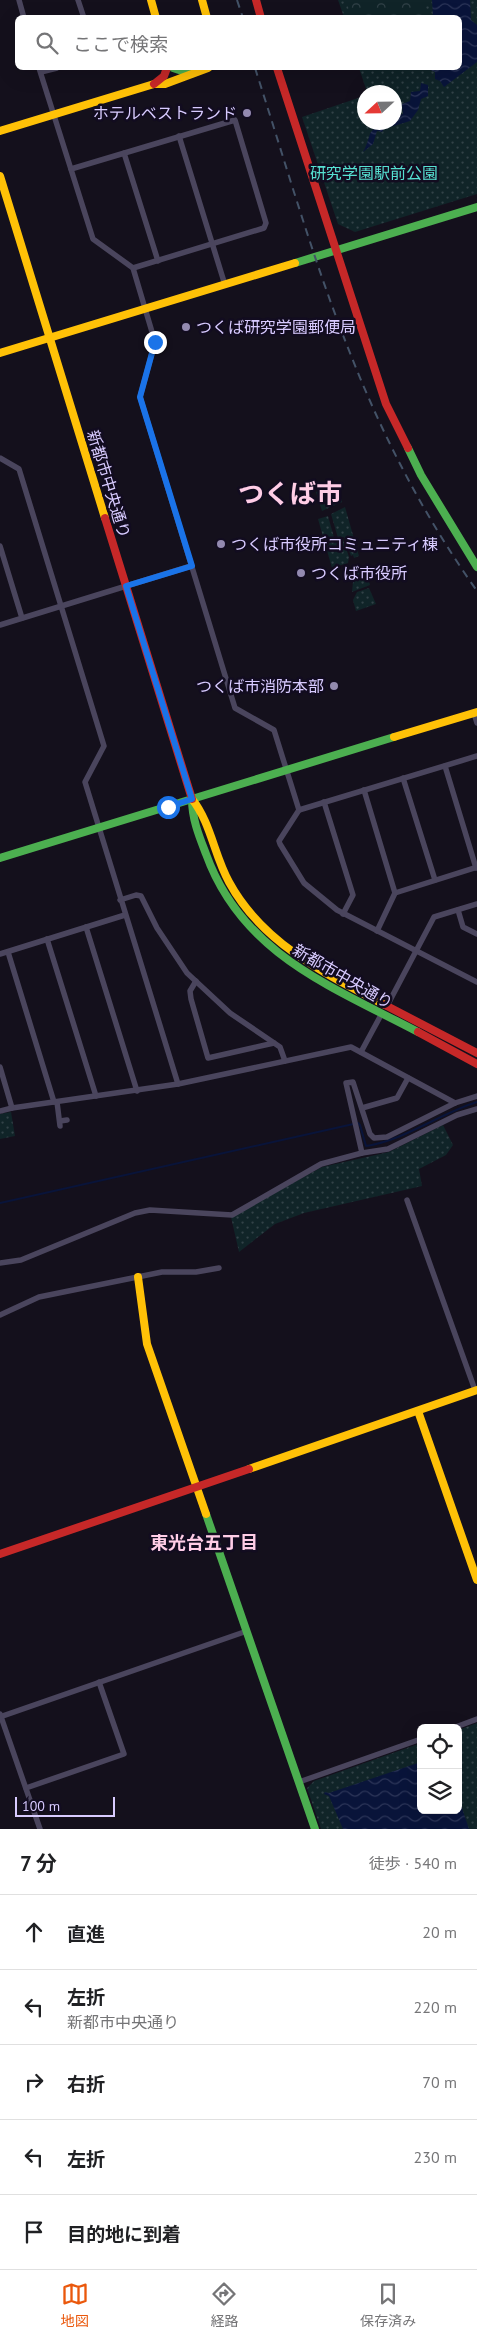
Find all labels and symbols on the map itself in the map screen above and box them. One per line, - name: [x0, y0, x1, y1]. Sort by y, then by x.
- north arrow: [357, 85, 402, 130]
- place label: ホテルベストランド: [93, 103, 237, 123]
- marker: ホテルベストランド: [241, 107, 253, 119]
- park label: 研究学園駅前公園: [310, 163, 438, 183]
- place label: つくば研究学園郵便局: [196, 317, 356, 337]
- marker: つくば研究学園郵便局: [180, 321, 192, 333]
- route end: [144, 331, 167, 354]
- street label: 新都市中央通り: [83, 428, 135, 540]
- district label: つくば市: [238, 477, 342, 510]
- place label: つくば市役所コミュニティ棟: [231, 534, 438, 554]
- marker: つくば市役所コミュニティ棟: [215, 538, 227, 550]
- place label: つくば市役所: [311, 563, 407, 583]
- marker: つくば市役所: [295, 567, 307, 579]
- place label: つくば市消防本部: [196, 676, 324, 696]
- marker: つくば市消防本部: [328, 680, 340, 692]
- route start: [157, 796, 180, 819]
- street label: 新都市中央通り: [289, 939, 397, 1013]
- district label: 東光台五丁目: [150, 1531, 258, 1554]
- scale bar: [15, 1794, 115, 1817]

